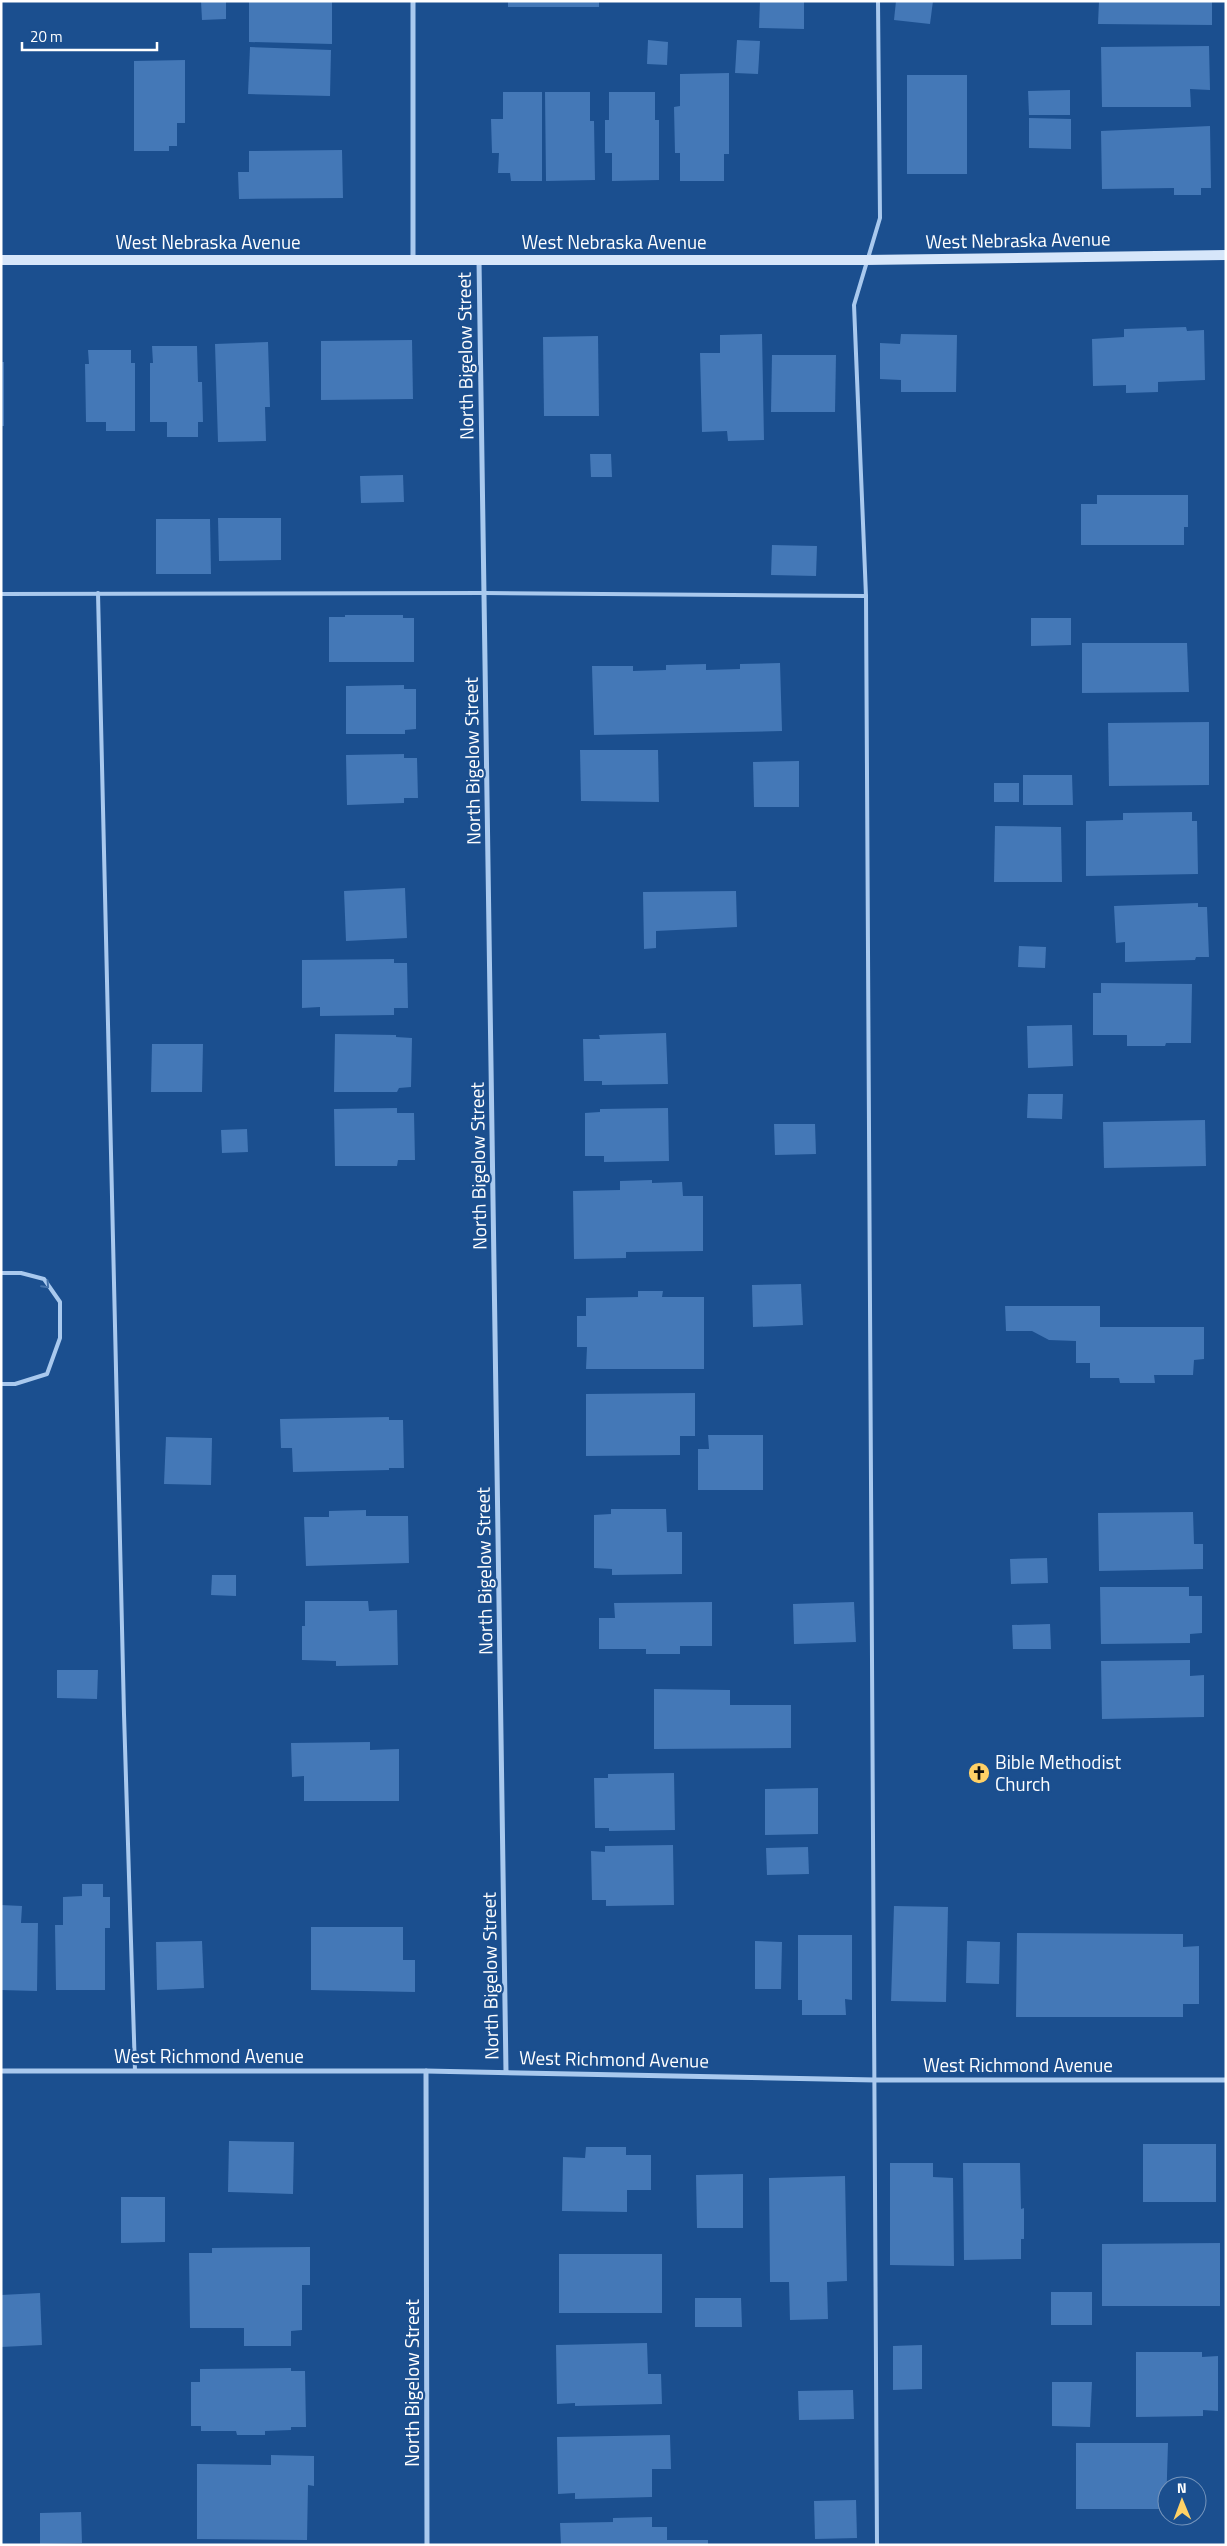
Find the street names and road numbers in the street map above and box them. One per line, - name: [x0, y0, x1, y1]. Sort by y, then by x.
- street label: West Nebraska Avenue: [925, 223, 1111, 256]
- street label: West Nebraska Avenue: [115, 227, 301, 256]
- street label: West Nebraska Avenue: [521, 227, 707, 256]
- street label: North Bigelow Street: [449, 272, 480, 440]
- street label: North Bigelow Street: [456, 677, 487, 845]
- street label: North Bigelow Street: [462, 1082, 493, 1250]
- street label: North Bigelow Street: [468, 1487, 499, 1655]
- street label: North Bigelow Street: [474, 1892, 505, 2060]
- street label: West Richmond Avenue: [114, 2041, 304, 2070]
- street label: West Richmond Avenue: [519, 2042, 709, 2075]
- street label: West Richmond Avenue: [923, 2050, 1113, 2079]
- street label: North Bigelow Street: [397, 2299, 426, 2467]

